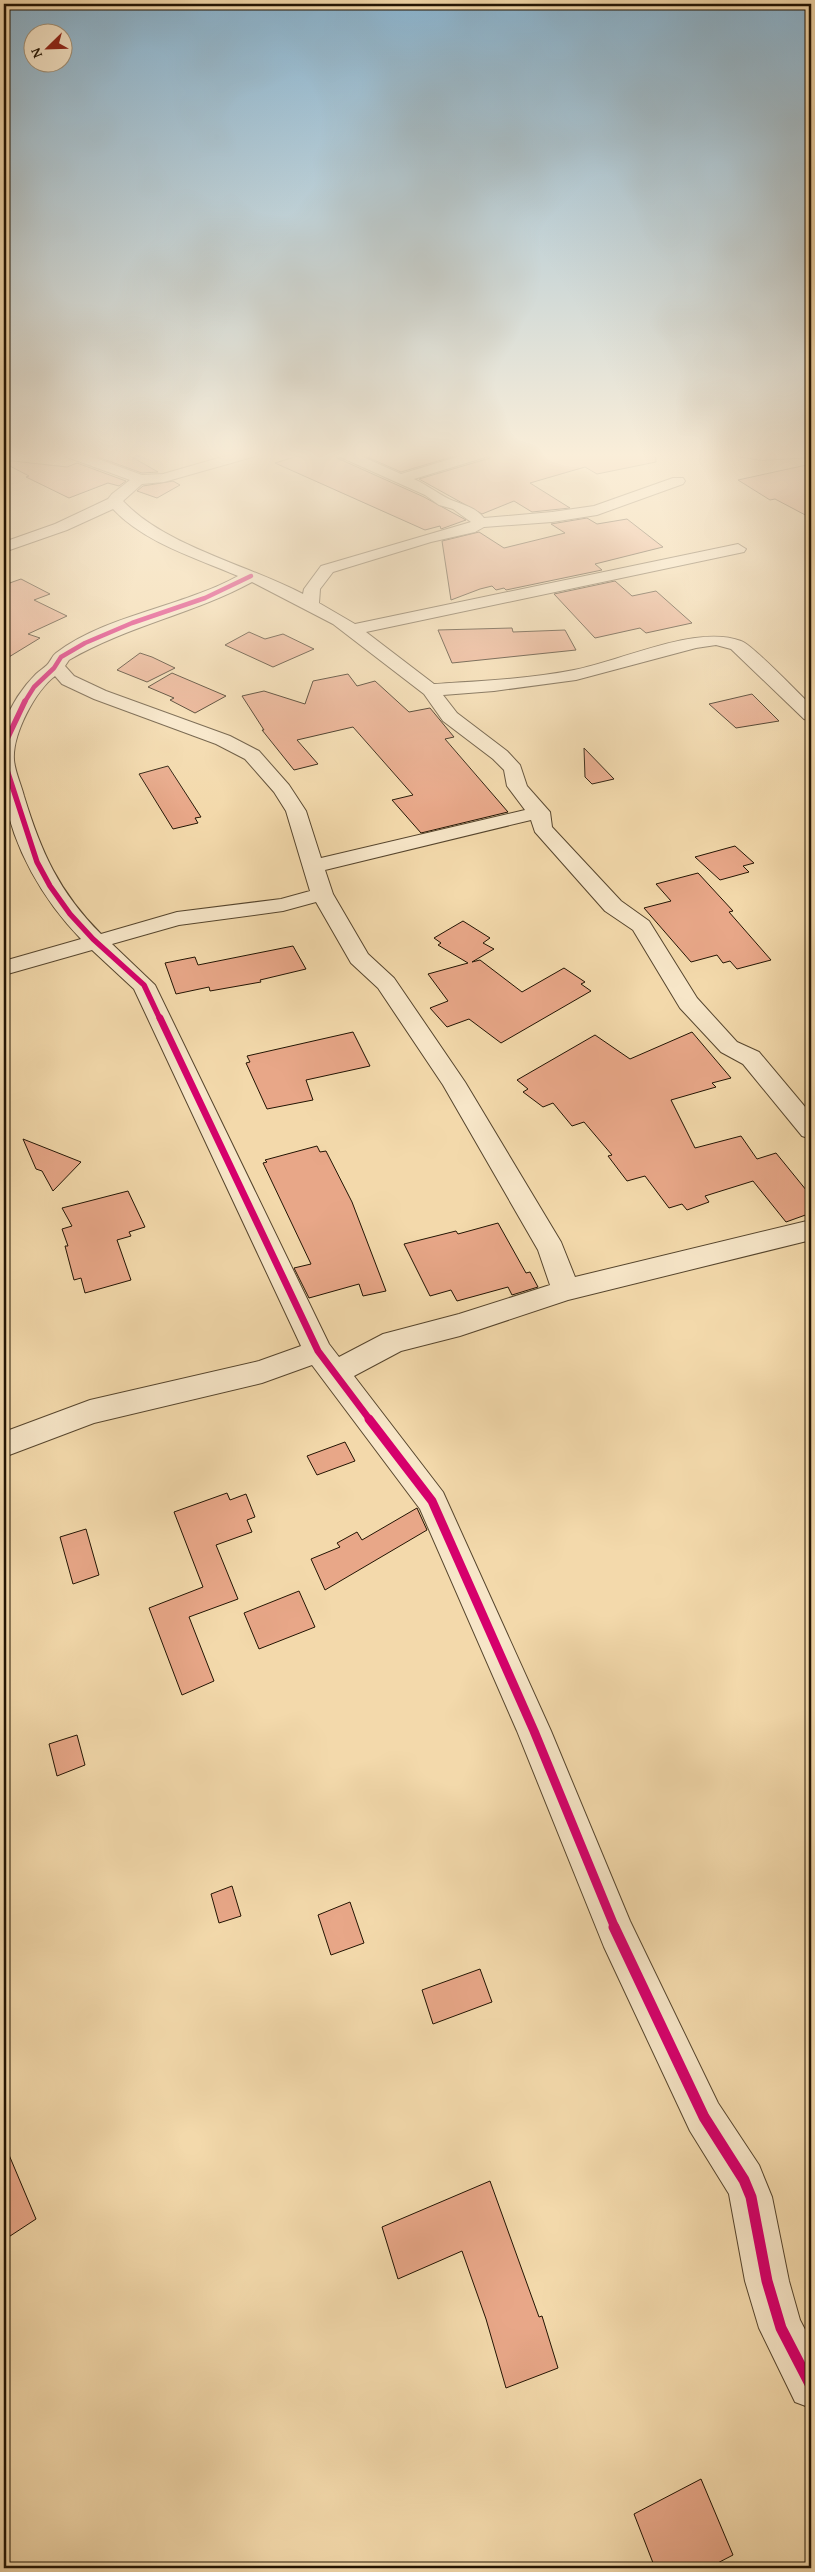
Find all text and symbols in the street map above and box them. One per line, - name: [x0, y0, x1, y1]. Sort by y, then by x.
- north arrow: [22, 22, 72, 72]
- text: N: [25, 44, 47, 61]

